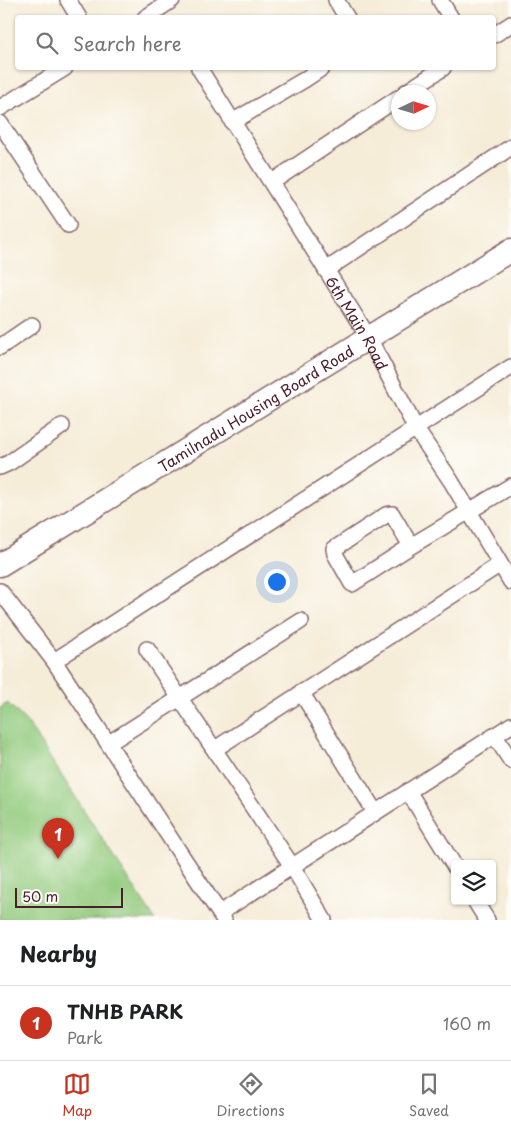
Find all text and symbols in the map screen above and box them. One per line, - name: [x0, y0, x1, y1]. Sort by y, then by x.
- search box: [15, 15, 496, 70]
- icon: search: [33, 29, 61, 57]
- text: Search here: [73, 29, 182, 57]
- north arrow: [391, 85, 436, 130]
- street label: 6th Main Road: [321, 271, 395, 373]
- street label: Tamilnadu Housing Board Road: [153, 338, 358, 477]
- your location: [264, 569, 290, 595]
- pin: 1: [42, 818, 74, 859]
- map controls: [451, 860, 496, 905]
- button: layers: [451, 860, 496, 905]
- scale bar: [15, 885, 122, 908]
- text: 50 m: [22, 886, 58, 907]
- text: Nearby: [20, 937, 97, 969]
- text: TNHB PARK: [67, 997, 183, 1025]
- text: 1: [32, 1011, 40, 1035]
- text: 160 m: [443, 1011, 491, 1035]
- text: Park: [67, 1025, 103, 1049]
- tab: Map: [62, 1070, 92, 1121]
- tab: Directions: [217, 1070, 285, 1121]
- tab: Saved: [409, 1070, 449, 1121]

